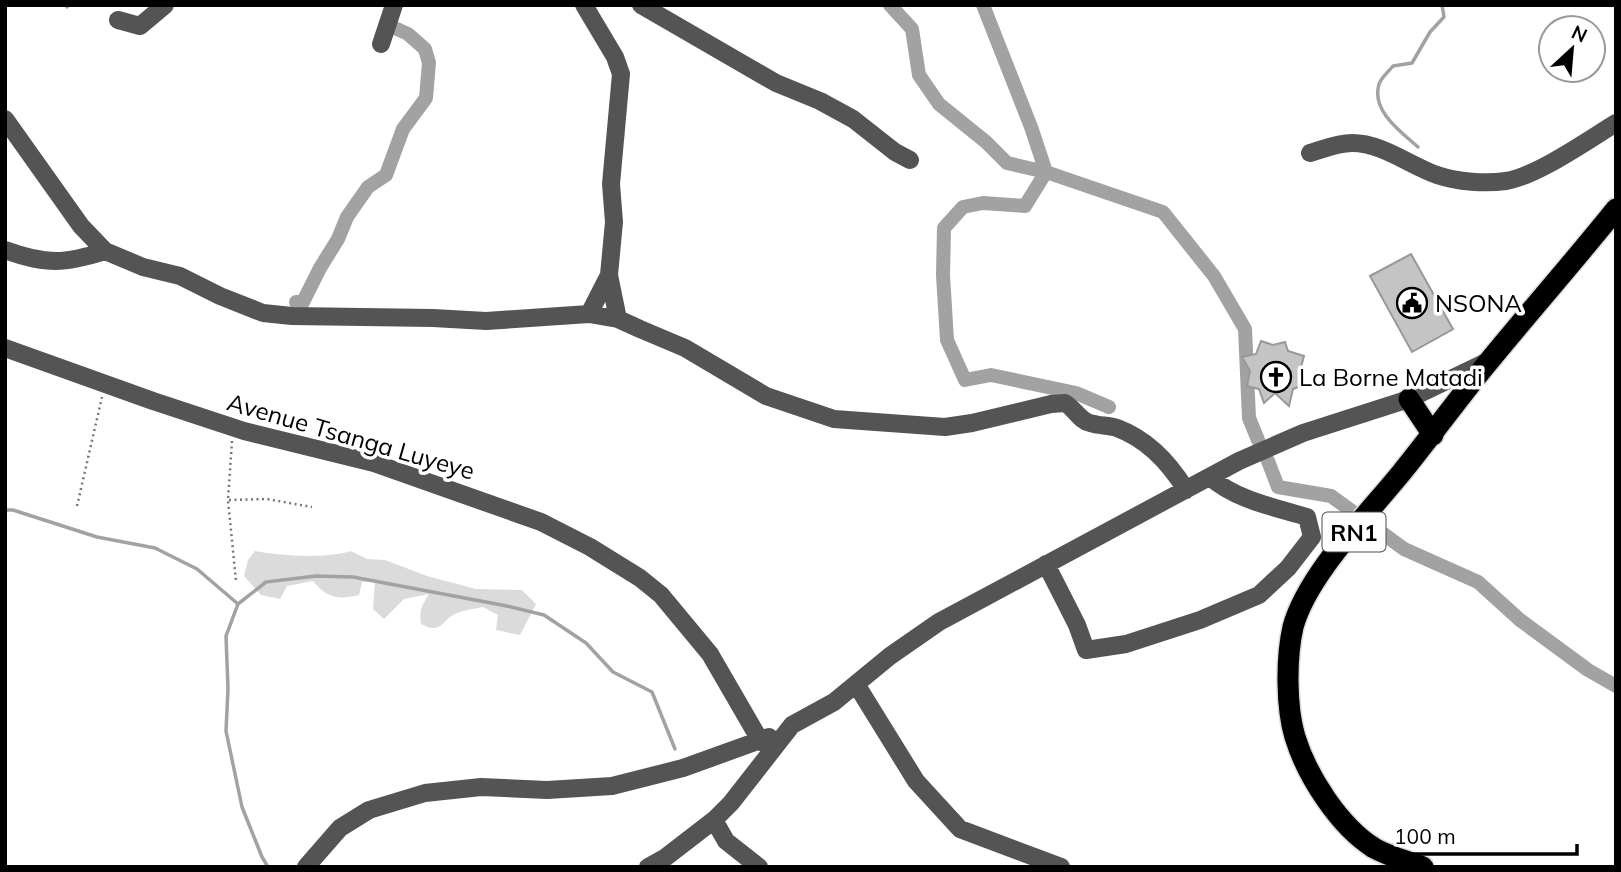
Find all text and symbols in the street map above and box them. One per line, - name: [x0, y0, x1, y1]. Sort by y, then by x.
- north arrow: [1537, 14, 1607, 84]
- text: N: [1568, 20, 1591, 48]
- public building icon: NSONA: [1395, 286, 1429, 320]
- place label: NSONA: [1435, 288, 1522, 318]
- church icon: La Borne Matadi: [1259, 360, 1293, 394]
- place label: La Borne Matadi: [1299, 362, 1483, 392]
- street label: Avenue Tsanga Luyeye: [224, 386, 478, 486]
- road number: RN1: [1322, 512, 1386, 552]
- scale bar: [1383, 812, 1577, 856]
- text: 100 m: [1394, 823, 1456, 849]

